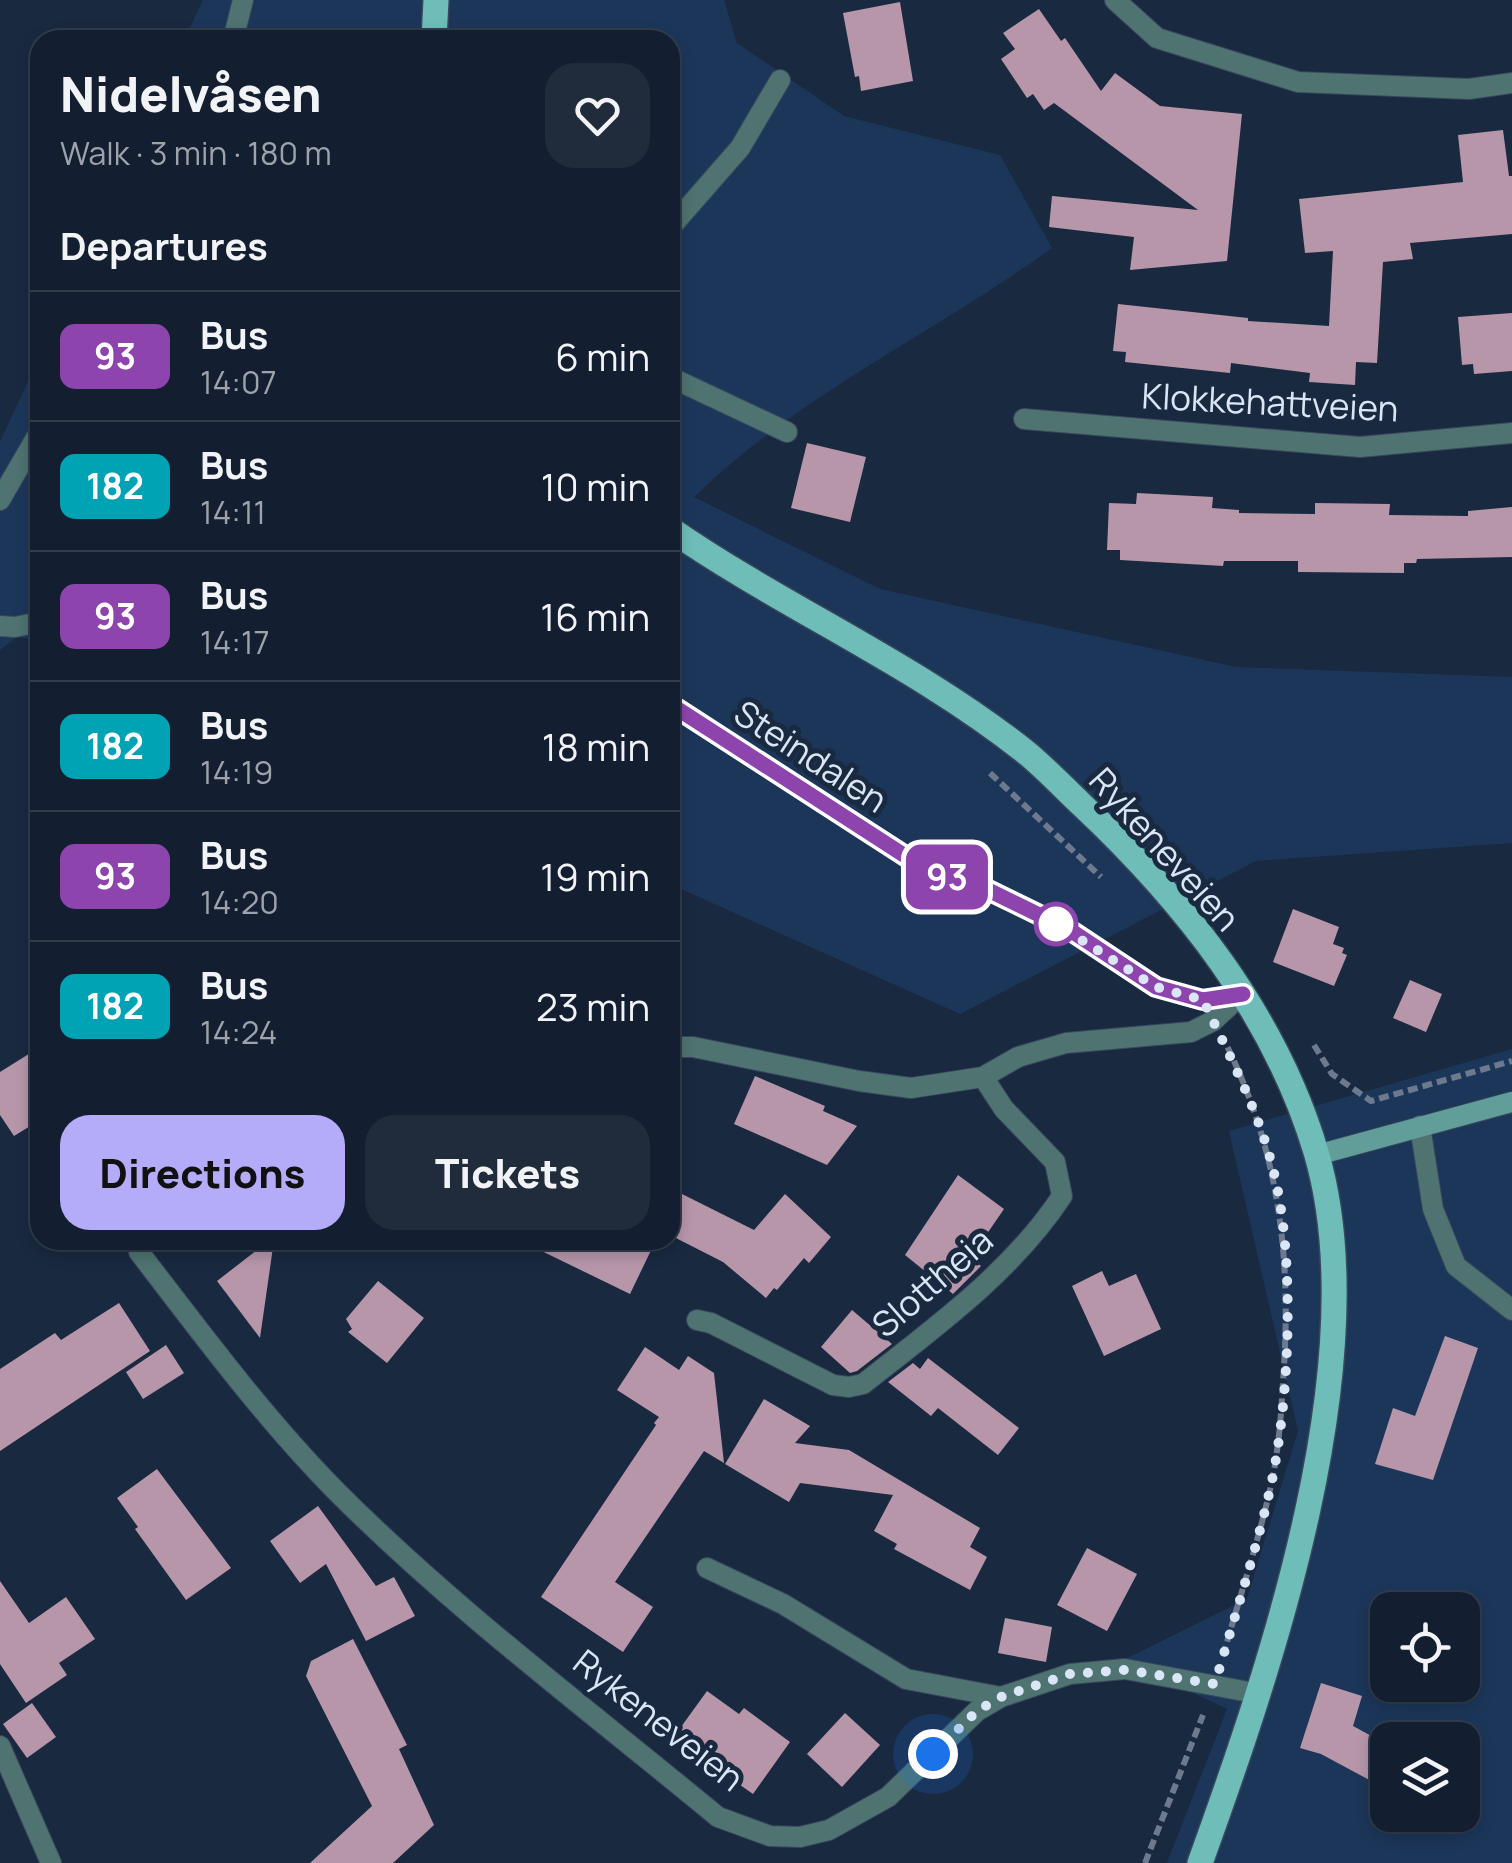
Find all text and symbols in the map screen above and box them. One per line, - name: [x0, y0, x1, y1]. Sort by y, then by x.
- text: Nidelvåsen: [60, 61, 322, 126]
- button: heart: [545, 63, 650, 168]
- text: Walk · 3 min · 180 m: [60, 131, 332, 175]
- text: Departures: [60, 219, 268, 271]
- text: Bus: [200, 308, 268, 360]
- text: 6 min: [555, 330, 650, 382]
- text: 93: [94, 332, 136, 380]
- text: 14:07: [200, 360, 277, 404]
- street label: Klokkehattveien: [1140, 371, 1400, 433]
- text: Bus: [200, 438, 268, 490]
- text: 10 min: [541, 460, 650, 512]
- text: 182: [86, 462, 144, 510]
- text: 14:11: [200, 490, 266, 534]
- text: Bus: [200, 568, 268, 620]
- text: 16 min: [540, 590, 650, 642]
- text: 93: [94, 592, 136, 640]
- text: 14:17: [200, 620, 269, 664]
- street label: Steindalen: [725, 689, 897, 823]
- text: Bus: [200, 698, 268, 750]
- text: 18 min: [542, 720, 650, 772]
- text: 182: [86, 722, 144, 770]
- text: 14:19: [200, 750, 273, 794]
- street label: Rykeneveien: [1079, 757, 1251, 941]
- text: Bus: [200, 828, 268, 880]
- line badge: 93: [902, 844, 992, 910]
- text: 19 min: [540, 850, 650, 902]
- text: 93: [94, 852, 136, 900]
- text: 93: [926, 853, 968, 901]
- text: 14:20: [200, 880, 279, 924]
- unlabelled marker: [1035, 903, 1077, 945]
- text: Bus: [200, 958, 268, 1010]
- text: 23 min: [536, 980, 650, 1032]
- text: 182: [86, 982, 144, 1030]
- text: 14:24: [200, 1010, 277, 1054]
- button: Directions: [60, 1115, 345, 1230]
- button: Tickets: [365, 1115, 650, 1230]
- street label: Slottheia: [861, 1216, 1003, 1348]
- map controls: [1370, 1592, 1480, 1832]
- button: locate: [1370, 1592, 1480, 1702]
- street label: Rykeneveien: [564, 1638, 754, 1802]
- button: layers: [1370, 1722, 1480, 1832]
- your location: [908, 1729, 958, 1779]

